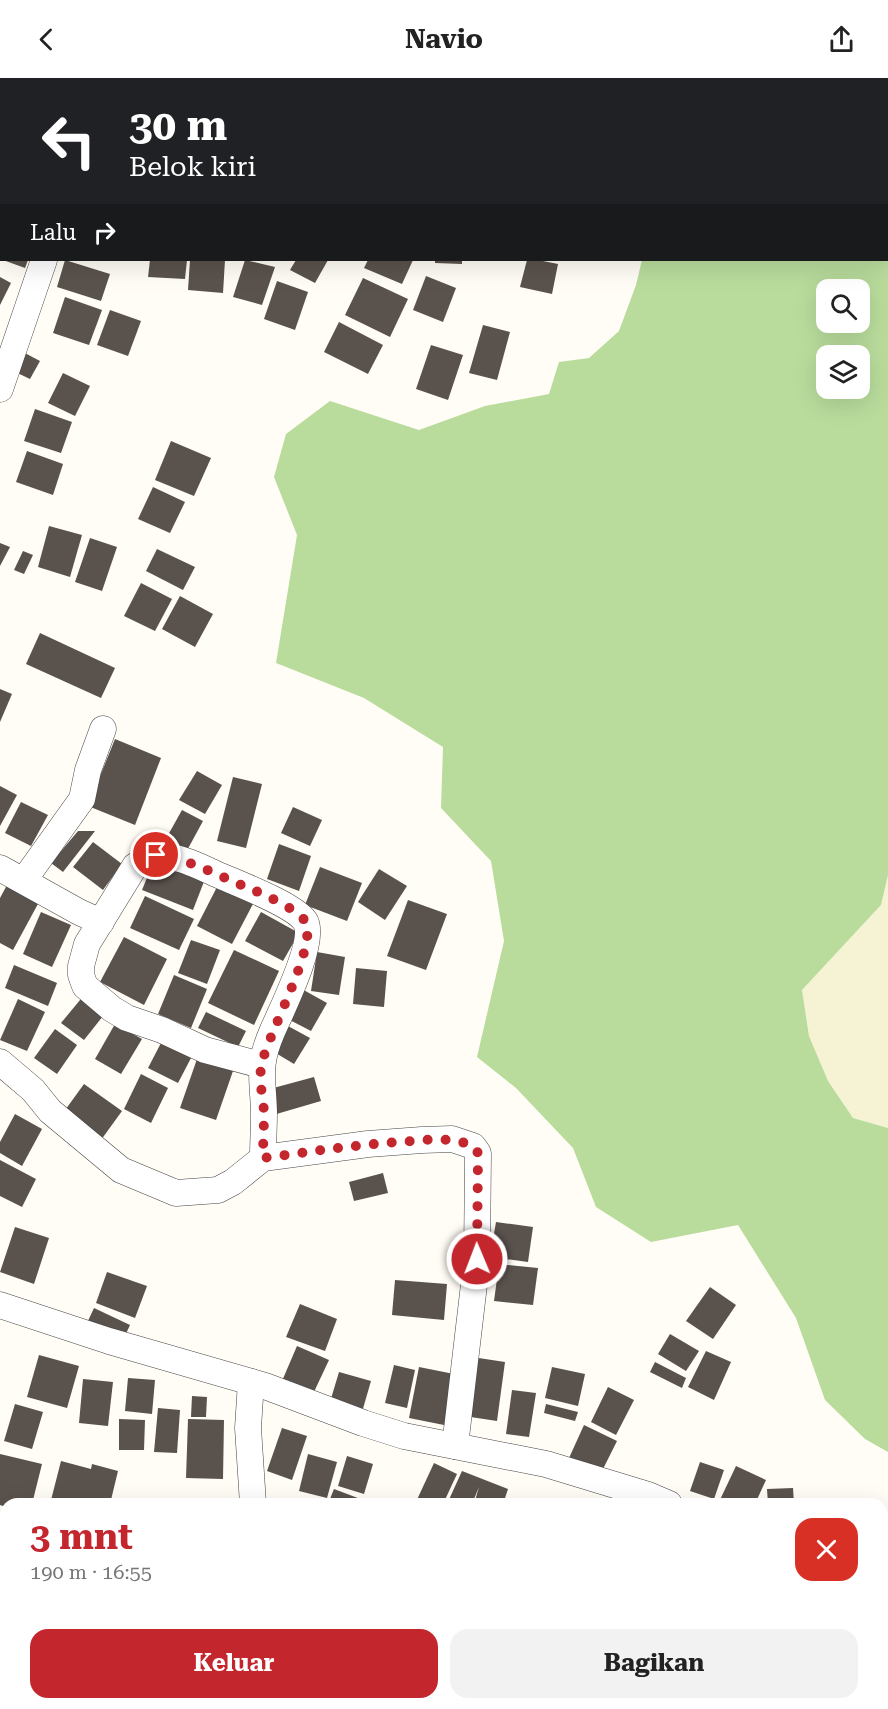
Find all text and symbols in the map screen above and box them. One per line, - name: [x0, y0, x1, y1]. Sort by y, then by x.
- icon: back: [30, 23, 63, 56]
- text: Navio: [405, 23, 483, 55]
- icon: share: [825, 23, 858, 56]
- text: 30 m: [129, 101, 227, 150]
- icon: left: [30, 102, 108, 180]
- text: Belok kiri: [129, 151, 256, 183]
- icon: right: [88, 216, 121, 249]
- text: Lalu: [30, 220, 76, 245]
- map controls: [816, 279, 870, 399]
- button: search: [816, 279, 870, 333]
- button: layers: [816, 345, 870, 399]
- pin: [130, 829, 181, 880]
- icon: arrive: [139, 838, 172, 871]
- position arrow: [445, 1227, 509, 1291]
- text: 3 mnt: [30, 1516, 133, 1558]
- button: close: [795, 1518, 858, 1581]
- text: 190 m · 16:55: [30, 1560, 152, 1584]
- button: Keluar: [30, 1629, 438, 1698]
- button: Bagikan: [450, 1629, 858, 1698]

